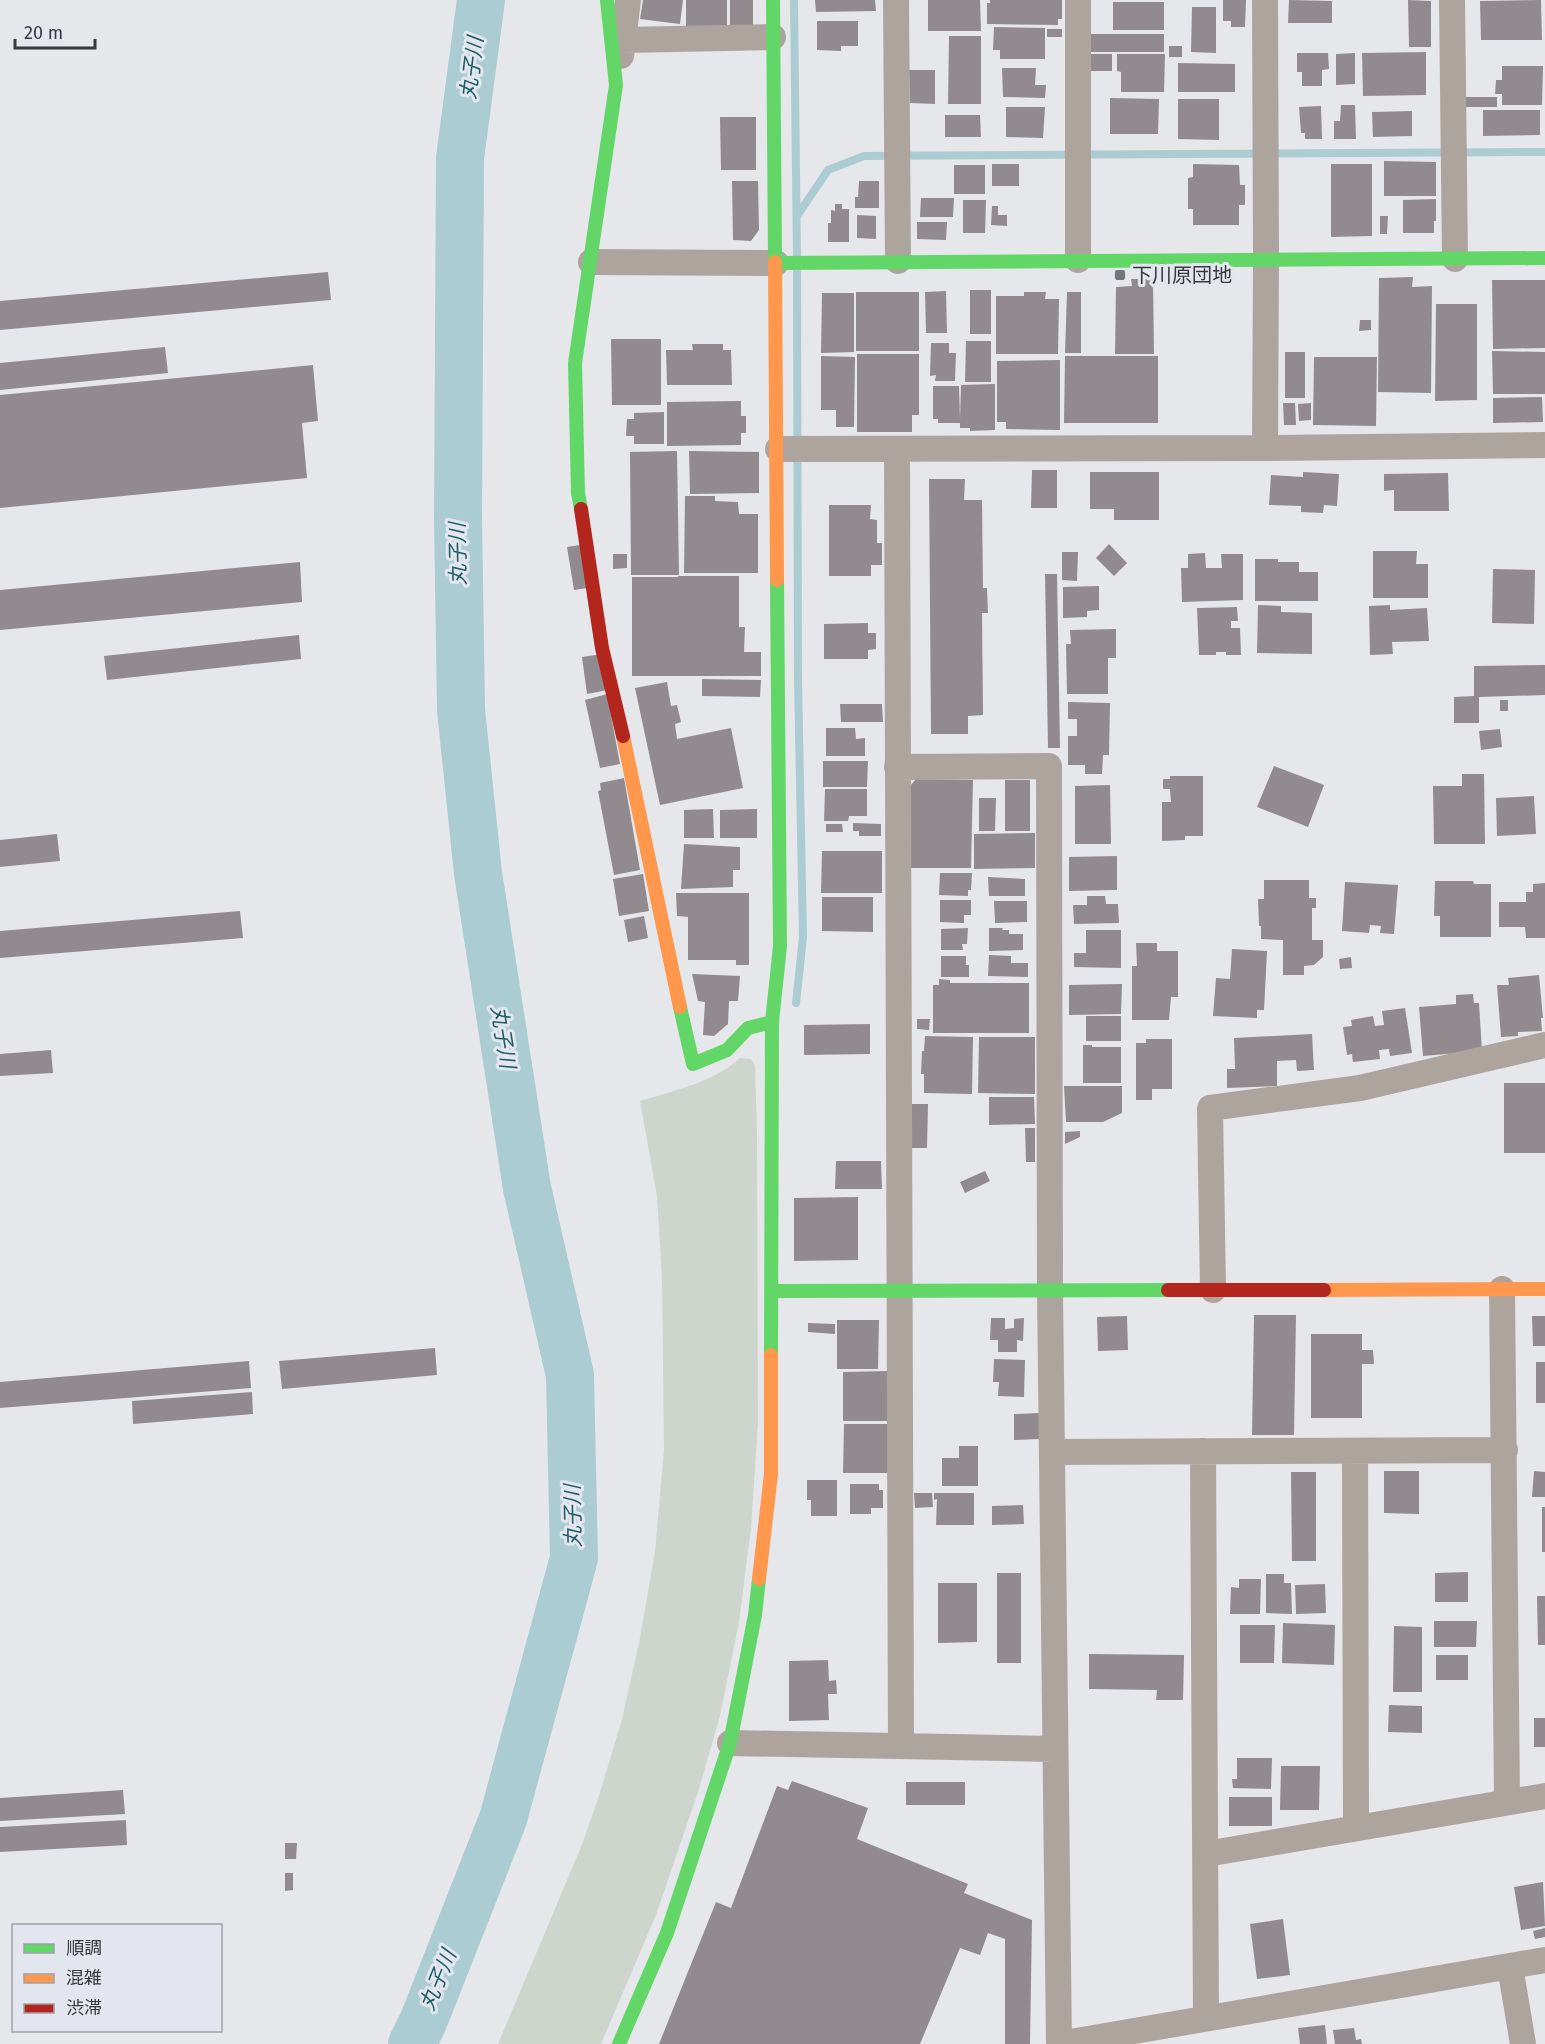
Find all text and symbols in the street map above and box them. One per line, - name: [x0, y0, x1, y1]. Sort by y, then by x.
- scale bar: [15, 12, 94, 50]
- text: 20 m: [24, 22, 63, 44]
- water label: 丸子川: [455, 33, 489, 101]
- place label: 下川原団地: [1132, 263, 1232, 287]
- marker: 下川原団地: [1113, 268, 1127, 282]
- water label: 丸子川: [444, 520, 472, 586]
- water label: 丸子川: [485, 1004, 521, 1072]
- water label: 丸子川: [559, 1482, 587, 1548]
- legend: [12, 1924, 222, 2032]
- text: 順調: [66, 1937, 102, 1959]
- water label: 丸子川: [414, 1944, 463, 2014]
- text: 混雑: [66, 1967, 102, 1989]
- text: 渋滞: [66, 1997, 102, 2019]

